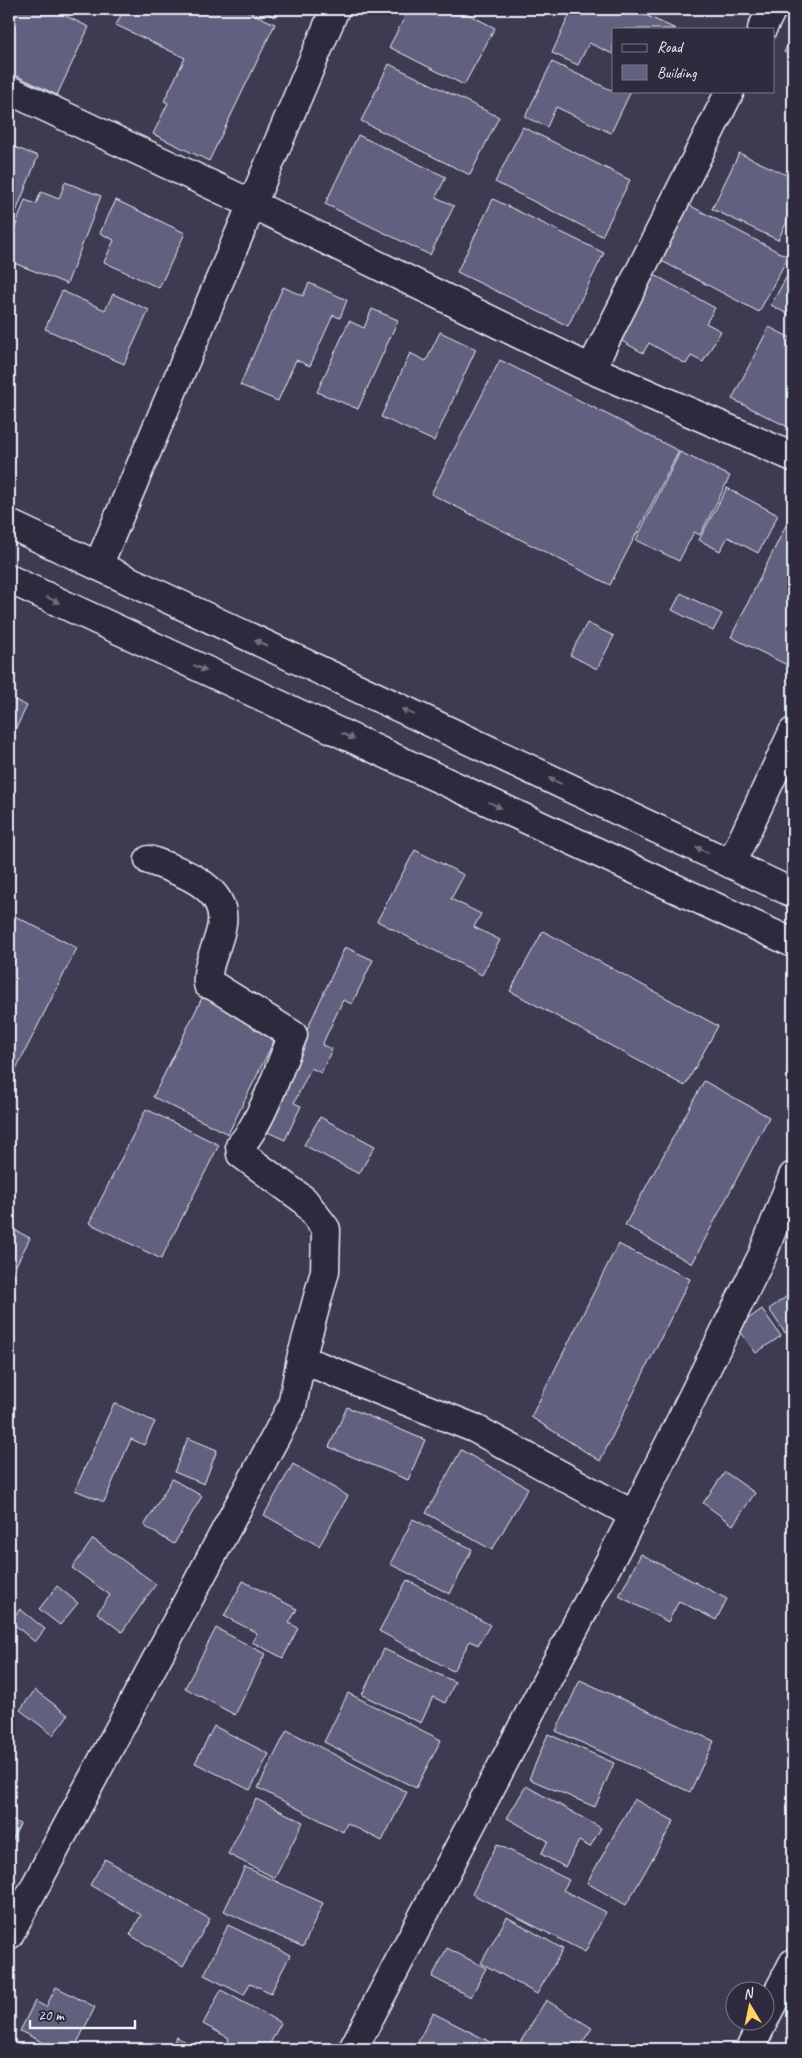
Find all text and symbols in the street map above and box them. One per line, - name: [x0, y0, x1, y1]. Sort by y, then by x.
- legend: [612, 28, 774, 92]
- text: Road: [657, 38, 684, 57]
- text: Building: [657, 64, 697, 83]
- one-way arrow: [46, 596, 60, 604]
- one-way arrow: [254, 638, 268, 646]
- one-way arrow: [193, 664, 207, 672]
- one-way arrow: [401, 708, 415, 716]
- one-way arrow: [341, 733, 355, 741]
- one-way arrow: [548, 777, 562, 785]
- one-way arrow: [488, 801, 502, 809]
- one-way arrow: [695, 846, 709, 854]
- north arrow: [724, 1980, 774, 2030]
- text: N: [742, 1984, 756, 2003]
- scale bar: [30, 1998, 135, 2030]
- text: 20 m: [38, 2006, 65, 2025]

